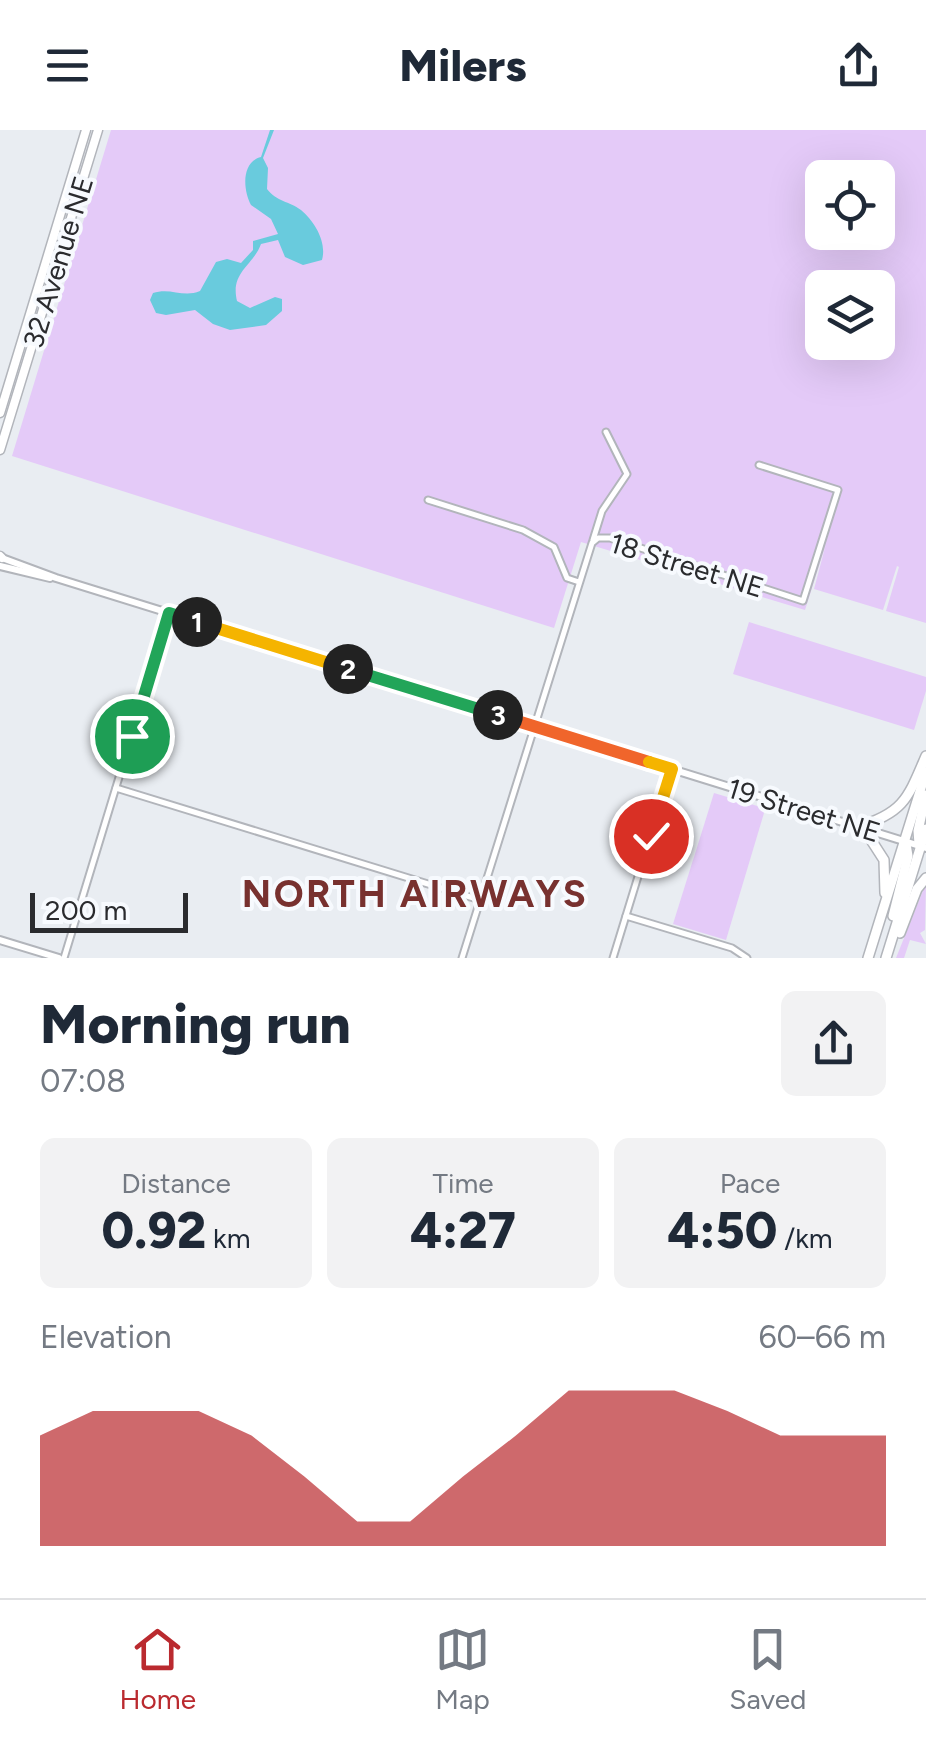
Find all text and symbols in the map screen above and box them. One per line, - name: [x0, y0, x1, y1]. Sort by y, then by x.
- icon: menu: [40, 38, 95, 93]
- text: Milers: [399, 38, 527, 92]
- icon: share: [831, 38, 886, 93]
- map controls: [805, 160, 895, 360]
- button: locate: [805, 160, 895, 250]
- street label: 32 Avenue NE: [16, 172, 100, 352]
- button: layers: [805, 270, 895, 360]
- street label: 18 Street NE: [606, 525, 768, 605]
- pin: 1: [172, 597, 222, 647]
- text: 1: [191, 605, 203, 639]
- pin: 2: [323, 644, 373, 694]
- text: 2: [340, 652, 356, 686]
- pin: 3: [473, 690, 523, 740]
- pin: [90, 694, 175, 779]
- text: 3: [490, 698, 506, 732]
- icon: arrive: [105, 709, 160, 764]
- street label: 19 Street NE: [724, 771, 884, 849]
- pin: [609, 794, 694, 879]
- icon: check: [624, 809, 679, 864]
- district label: NORTH AIRWAYS: [242, 871, 588, 917]
- scale bar: [30, 888, 188, 933]
- text: 200 m: [45, 893, 127, 927]
- text: Morning run: [40, 991, 351, 1057]
- button: share: [781, 991, 886, 1096]
- text: 07:08: [40, 1062, 126, 1100]
- text: Distance: [121, 1166, 231, 1200]
- text: Time: [432, 1166, 494, 1200]
- text: Pace: [720, 1166, 780, 1200]
- text: 0.92: [102, 1200, 206, 1261]
- text: 4:27: [410, 1200, 516, 1261]
- text: 4:50: [667, 1200, 777, 1261]
- text: km: [206, 1221, 250, 1255]
- text: /km: [777, 1221, 833, 1255]
- text: Elevation: [40, 1318, 172, 1356]
- text: 60–66 m: [758, 1318, 886, 1356]
- tab: Home: [120, 1622, 196, 1716]
- tab: Map: [435, 1622, 490, 1716]
- tab: Saved: [729, 1622, 806, 1716]

